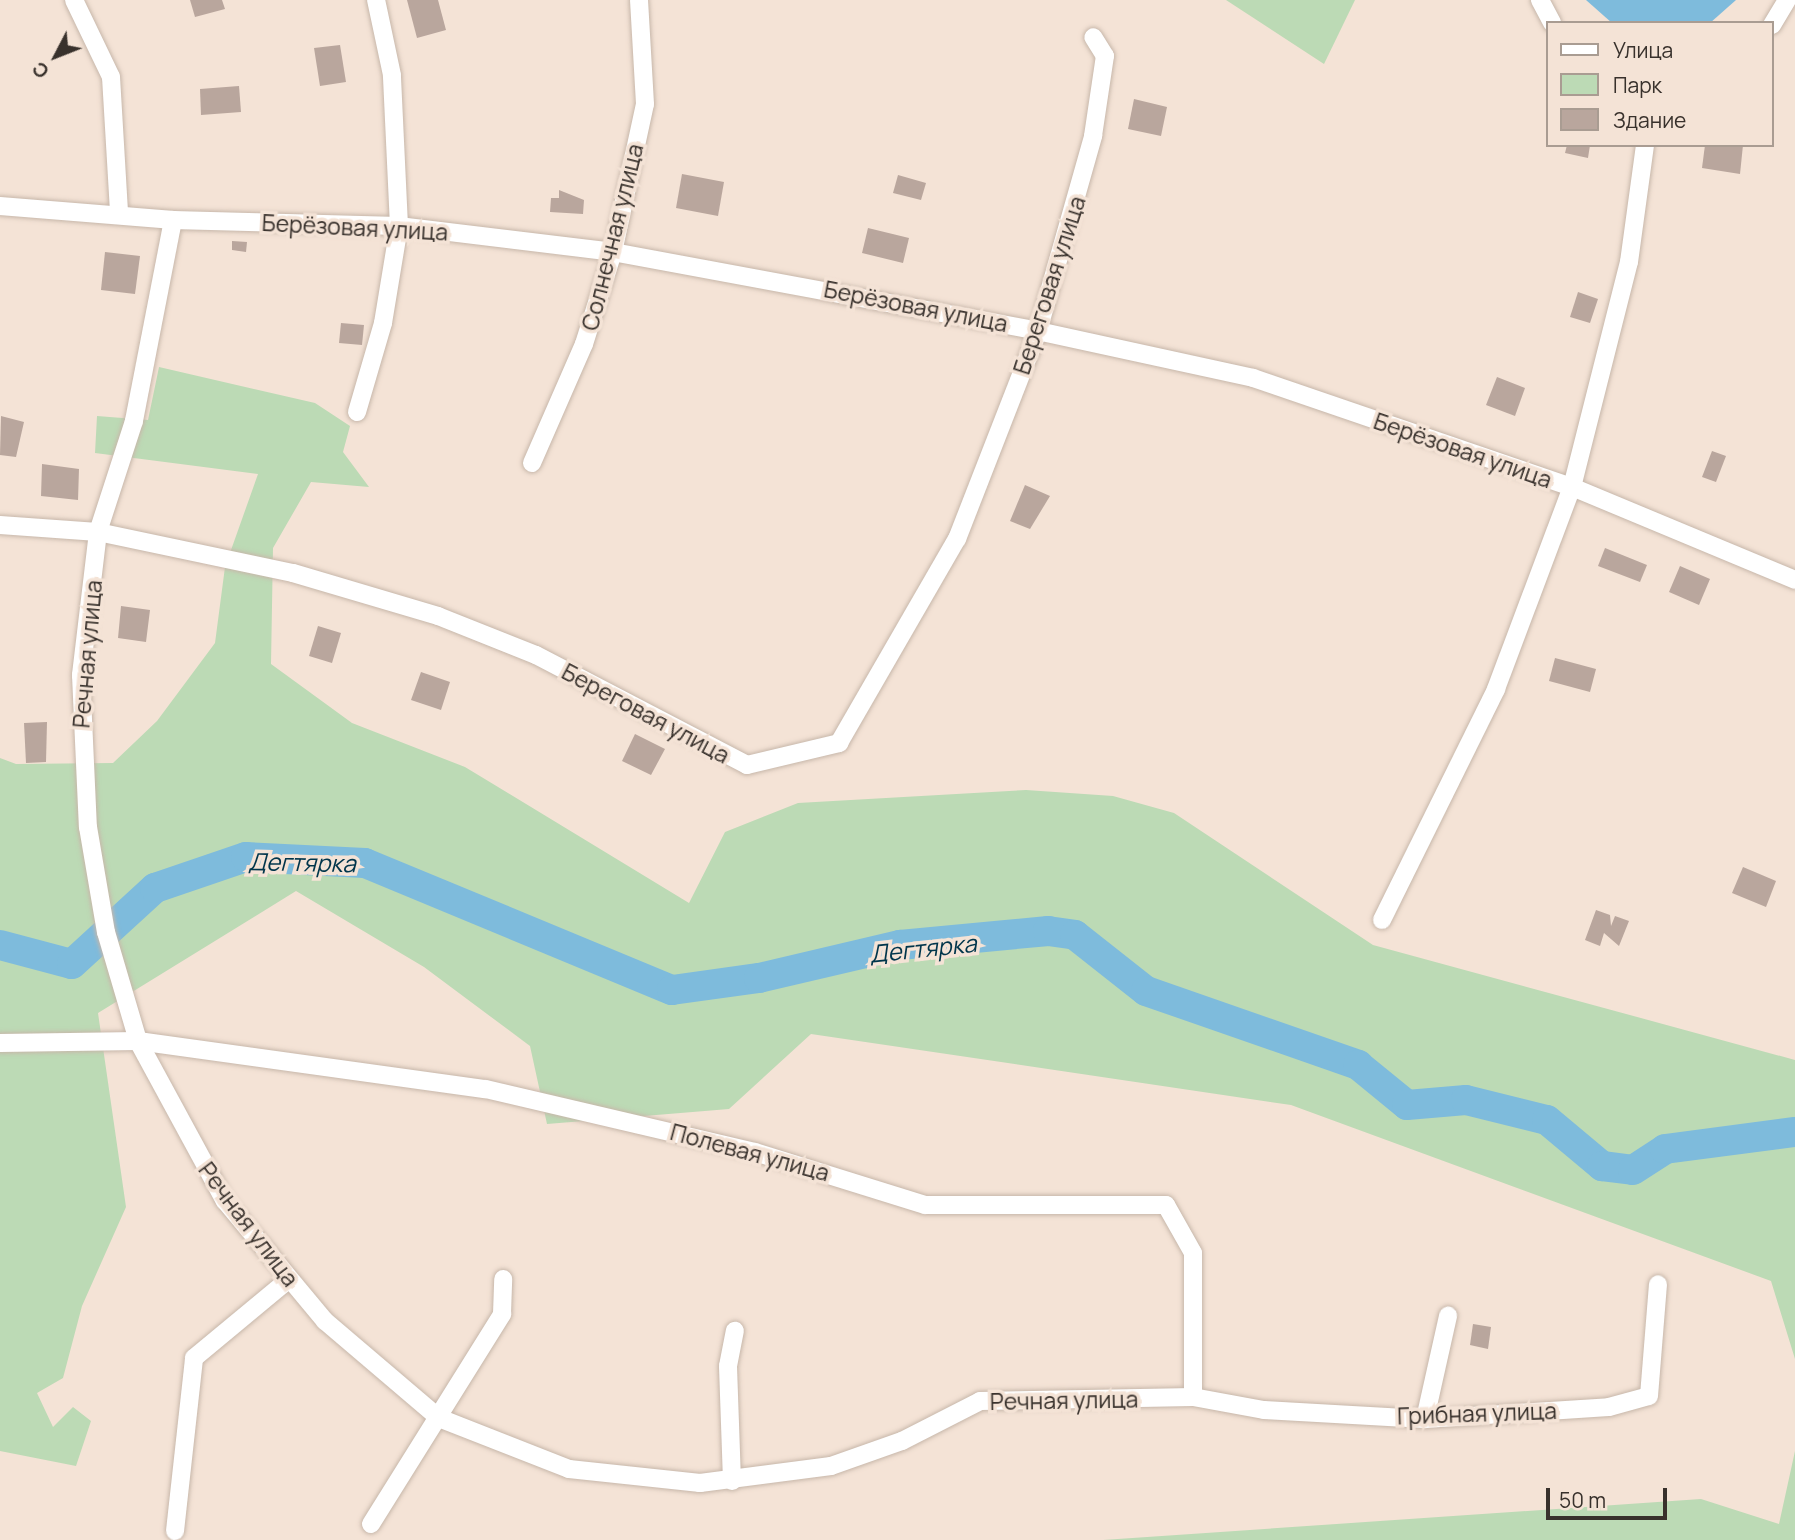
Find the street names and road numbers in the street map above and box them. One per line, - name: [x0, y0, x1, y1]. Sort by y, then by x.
- street label: Солнечная улица: [575, 141, 649, 333]
- street label: Береговая улица: [1007, 192, 1091, 378]
- street label: Берёзовая улица: [261, 208, 449, 246]
- street label: Берёзовая улица: [822, 275, 1010, 337]
- street label: Берёзовая улица: [1370, 407, 1556, 493]
- street label: Речная улица: [67, 579, 107, 729]
- street label: Береговая улица: [557, 657, 735, 769]
- street label: Полевая улица: [667, 1118, 833, 1186]
- street label: Речная улица: [193, 1156, 305, 1292]
- street label: Речная улица: [990, 1385, 1138, 1415]
- street label: Грибная улица: [1397, 1396, 1557, 1430]

